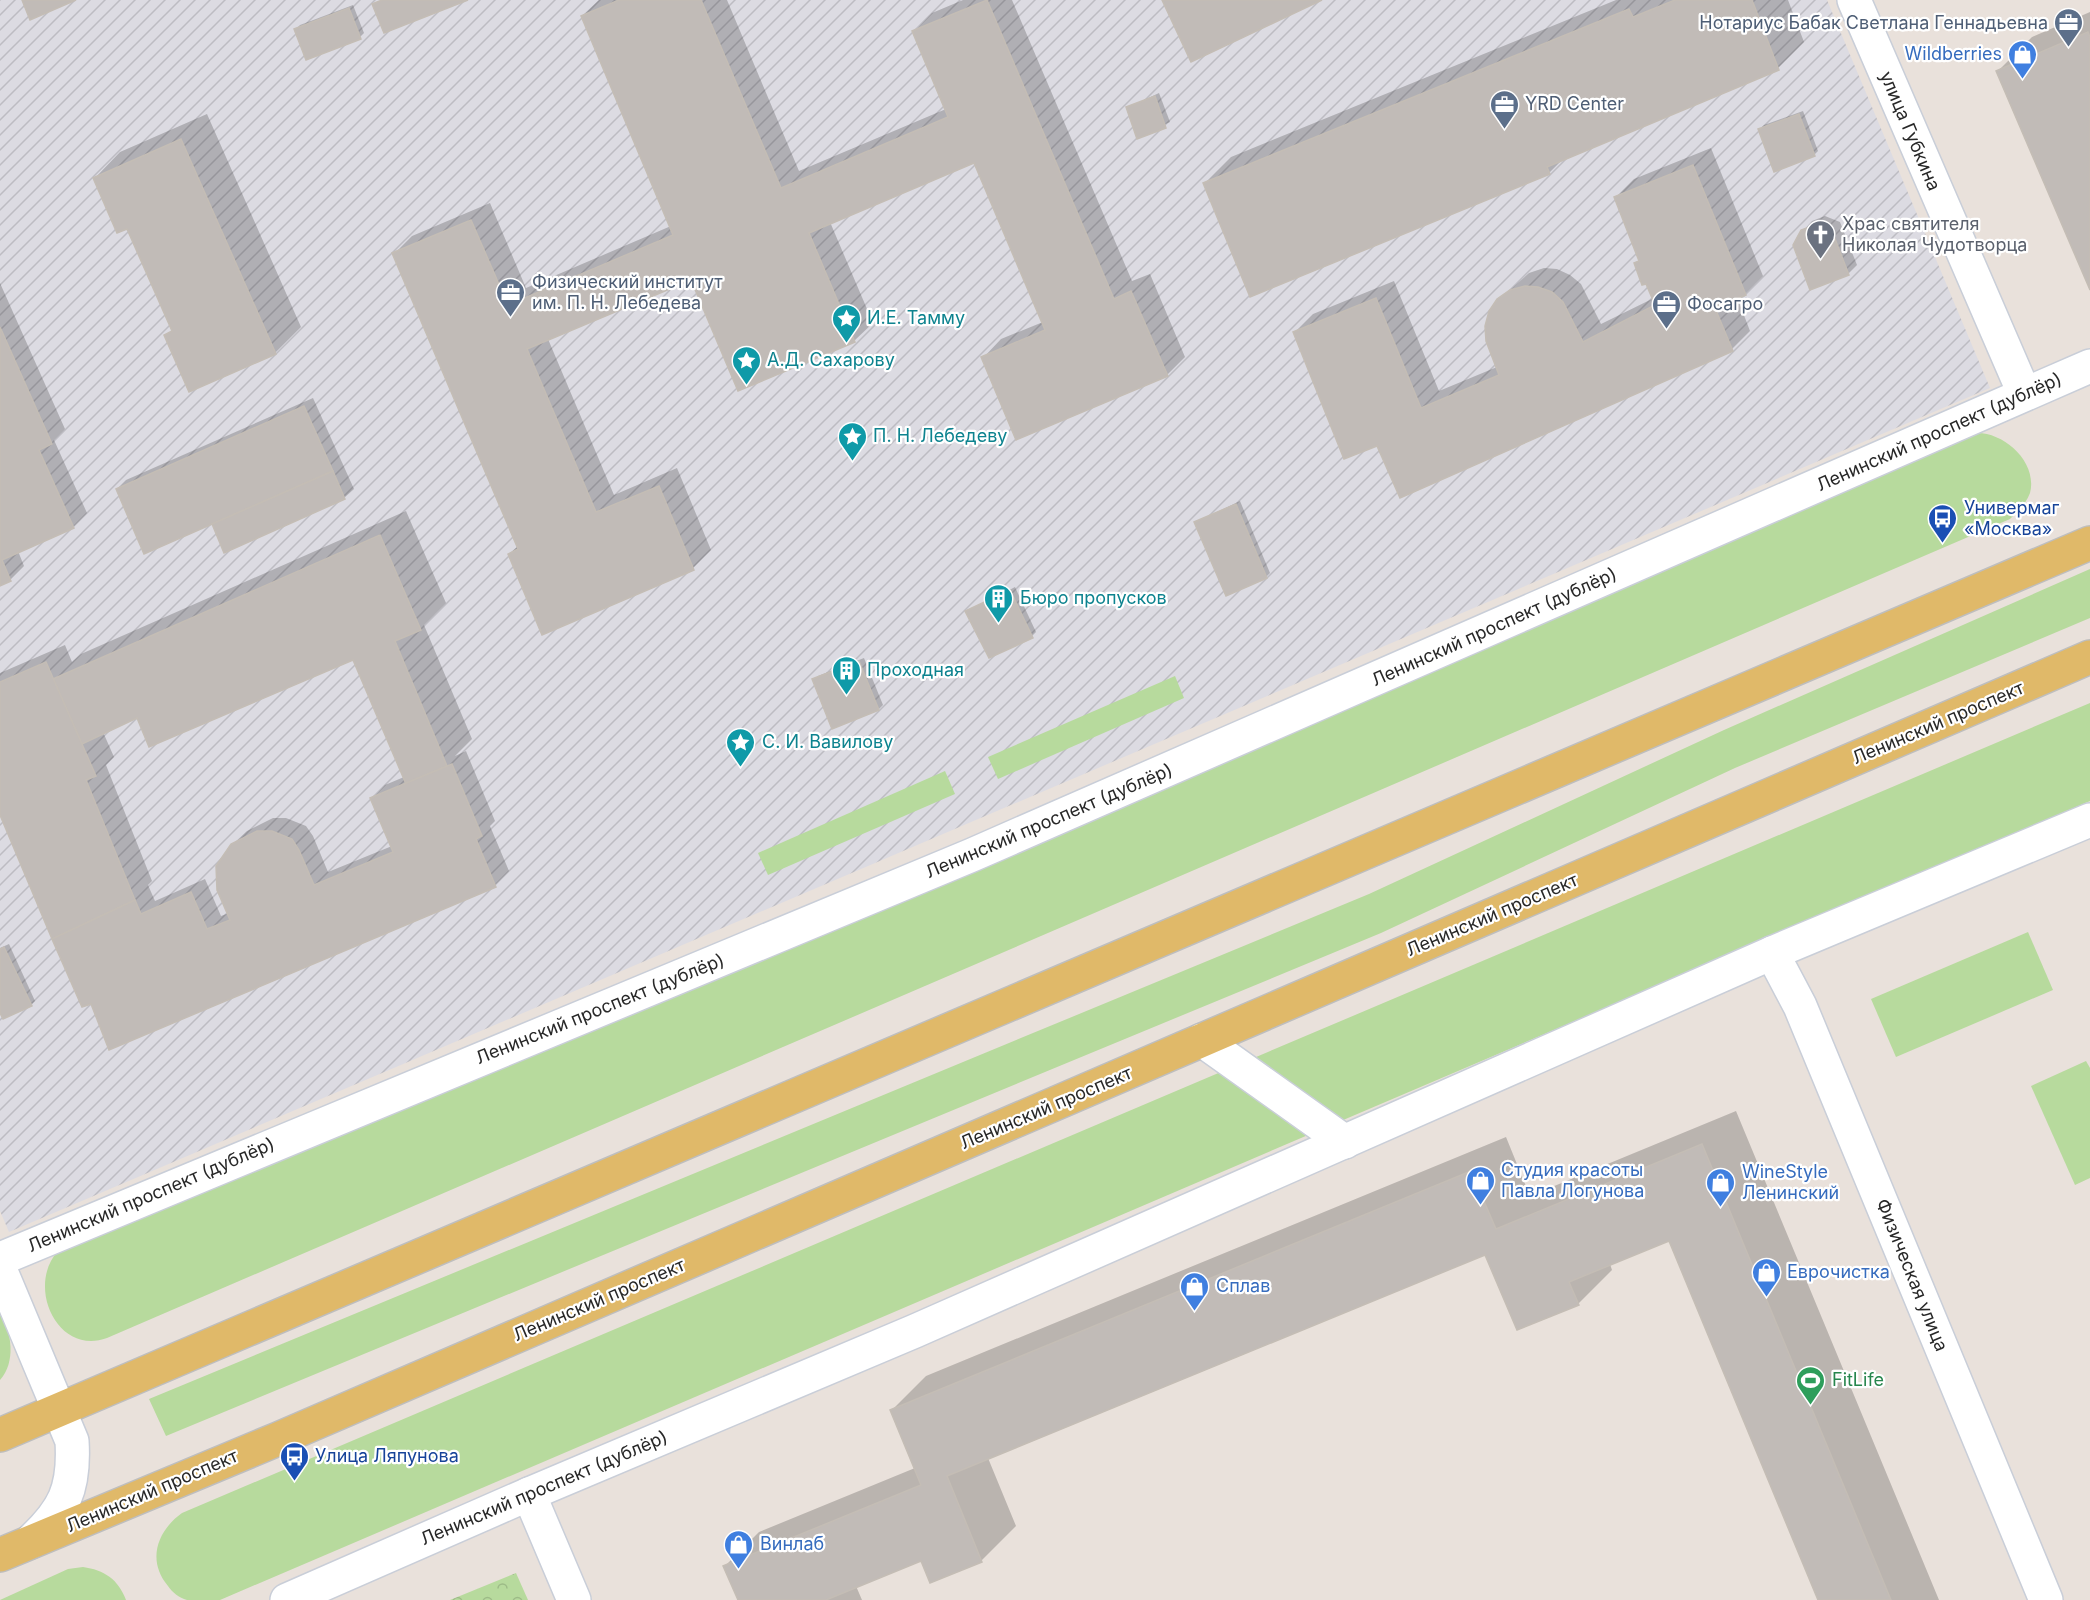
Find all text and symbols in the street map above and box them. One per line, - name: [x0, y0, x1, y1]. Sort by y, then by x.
- office icon: Нотариус Бабак Светлана Геннадьевна: [2053, 7, 2085, 49]
- place label: Нотариус Бабак Светлана Геннадьевна: [1699, 12, 2048, 33]
- shop icon: Wildberries: [2007, 38, 2039, 80]
- place label: Wildberries: [1905, 43, 2002, 64]
- street label: улица Губкина: [1876, 68, 1945, 194]
- office icon: YRD Center: [1488, 88, 1520, 130]
- place label: YRD Center: [1525, 93, 1624, 114]
- place label: Храс святителя Николая Чудотворца: [1842, 213, 2027, 255]
- church icon: Храс святителя Николая Чудотворца: [1805, 218, 1837, 260]
- place label: Физический институт им. П. Н. Лебедева: [532, 271, 723, 313]
- office icon: Физический институт им. П. Н. Лебедева: [495, 276, 527, 318]
- office icon: Фосагро: [1650, 288, 1682, 330]
- place label: Фосагро: [1687, 293, 1763, 314]
- place icon: И.Е. Тамму: [830, 302, 862, 344]
- place label: И.Е. Тамму: [867, 307, 965, 328]
- place icon: А.Д. Сахарову: [730, 344, 762, 386]
- place label: А.Д. Сахарову: [767, 349, 895, 370]
- street label: Ленинский проспект (дублёр): [1813, 368, 2065, 495]
- place icon: П. Н. Лебедеву: [836, 420, 868, 462]
- place label: П. Н. Лебедеву: [873, 425, 1007, 446]
- place label: Универмаг «Москва»: [1964, 497, 2060, 539]
- bus stop icon: Универмаг «Москва»: [1927, 502, 1959, 544]
- street label: Ленинский проспект (дублёр): [1368, 563, 1620, 690]
- building icon: Бюро пропусков: [983, 582, 1015, 624]
- place label: Бюро пропусков: [1020, 587, 1167, 608]
- building icon: Проходная: [830, 654, 862, 696]
- place label: Проходная: [867, 659, 964, 680]
- street label: Ленинский проспект: [1849, 677, 2027, 768]
- place icon: С. И. Вавилову: [725, 726, 757, 768]
- place label: С. И. Вавилову: [762, 731, 893, 752]
- street label: Ленинский проспект (дублёр): [922, 759, 1175, 882]
- street label: Ленинский проспект: [1403, 869, 1581, 960]
- street label: Ленинский проспект (дублёр): [473, 949, 727, 1068]
- street label: Ленинский проспект: [957, 1062, 1135, 1153]
- street label: Ленинский проспект (дублёр): [24, 1133, 277, 1256]
- place label: Студия красоты Павла Логунова: [1501, 1159, 1644, 1201]
- place label: WineStyle Ленинский: [1742, 1161, 1839, 1203]
- shop icon: Студия красоты Павла Логунова: [1464, 1164, 1496, 1206]
- shop icon: WineStyle Ленинский: [1705, 1166, 1737, 1208]
- street label: Физическая улица: [1872, 1196, 1953, 1354]
- street label: Ленинский проспект: [510, 1254, 688, 1345]
- shop icon: Еврочистка: [1750, 1256, 1782, 1298]
- place label: Еврочистка: [1787, 1261, 1890, 1282]
- shop icon: Сплав: [1179, 1270, 1211, 1312]
- place label: Сплав: [1216, 1275, 1270, 1296]
- sports icon: FitLife: [1795, 1364, 1827, 1406]
- place label: FitLife: [1832, 1369, 1884, 1390]
- street label: Ленинский проспект (дублёр): [417, 1426, 670, 1549]
- bus stop icon: Улица Ляпунова: [278, 1440, 310, 1482]
- street label: Ленинский проспект: [63, 1445, 241, 1536]
- place label: Улица Ляпунова: [315, 1445, 459, 1466]
- shop icon: Винлаб: [723, 1528, 755, 1570]
- place label: Винлаб: [760, 1533, 824, 1554]

